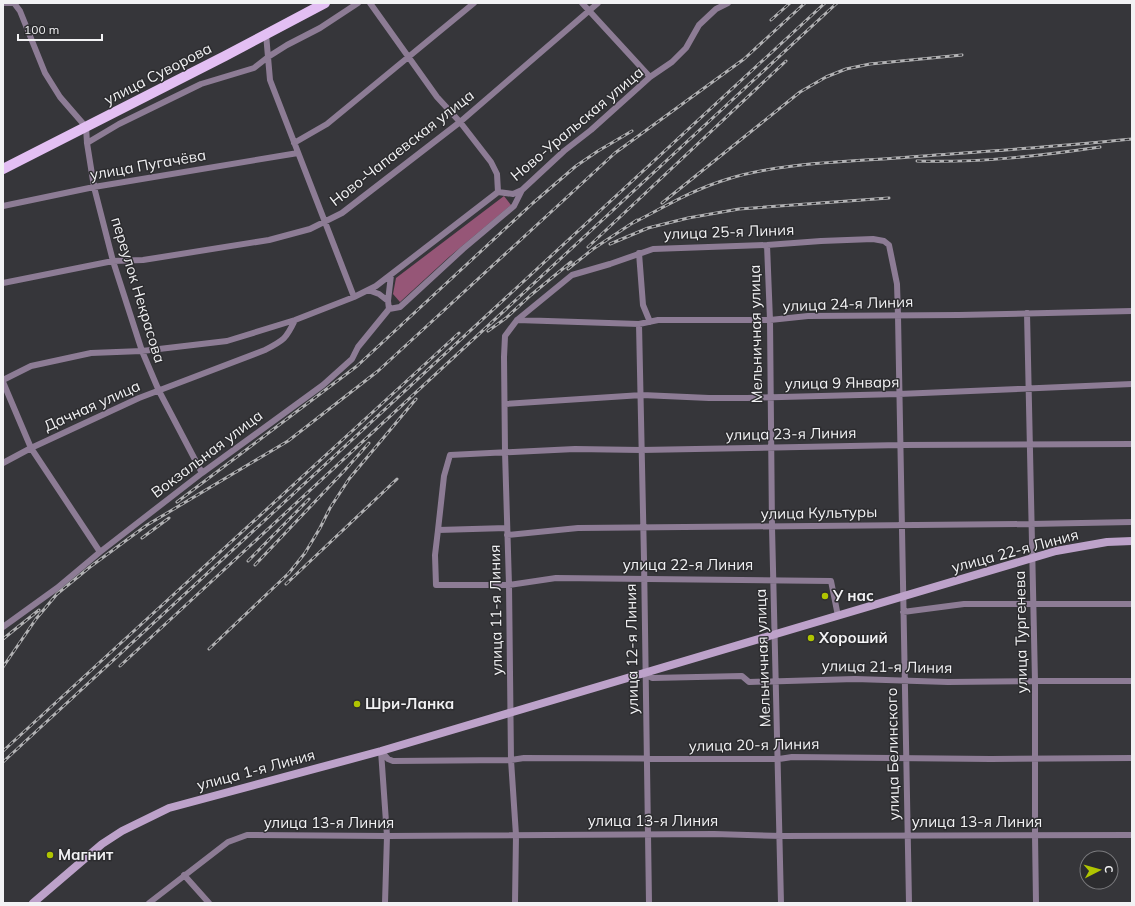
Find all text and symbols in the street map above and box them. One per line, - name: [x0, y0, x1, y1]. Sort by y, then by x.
- scale bar: [18, 16, 102, 42]
- text: 100 m: [24, 22, 59, 37]
- street label: улица Суворова: [101, 38, 215, 109]
- street label: Ново-Уральская улица: [506, 62, 647, 185]
- street label: Ново-Чапаевская улица: [326, 85, 478, 210]
- street label: улица Пугачёва: [88, 145, 207, 184]
- street label: переулок Некрасова: [107, 215, 170, 365]
- street label: улица 25-я Линия: [663, 220, 795, 243]
- street label: Мельничная улица: [745, 265, 766, 403]
- street label: улица 24-я Линия: [782, 292, 914, 315]
- street label: улица 9 Января: [784, 372, 900, 393]
- street label: Дачная улица: [41, 376, 143, 435]
- street label: Вокзальная улица: [147, 405, 266, 502]
- street label: улица 23-я Линия: [725, 423, 856, 444]
- street label: улица Культуры: [760, 502, 877, 523]
- street label: улица 22-я Линия: [949, 524, 1080, 577]
- street label: улица 11-я Линия: [485, 545, 506, 676]
- street label: улица 22-я Линия: [623, 555, 753, 574]
- street label: улица Тургенева: [1010, 571, 1031, 693]
- street label: улица 12-я Линия: [621, 584, 642, 715]
- place label: У нас: [832, 586, 874, 605]
- street label: Мельничная улица: [751, 588, 774, 728]
- marker: У нас: [820, 591, 830, 601]
- place label: Хороший: [818, 628, 888, 647]
- marker: Хороший: [806, 633, 816, 643]
- street label: улица 21-я Линия: [822, 656, 953, 677]
- street label: улица Белинского: [882, 688, 903, 820]
- place label: Шри-Ланка: [365, 694, 454, 713]
- marker: Шри-Ланка: [352, 699, 362, 709]
- street label: улица 20-я Линия: [688, 734, 819, 755]
- street label: улица 1-я Линия: [195, 745, 317, 794]
- street label: улица 13-я Линия: [588, 811, 718, 830]
- street label: улица 13-я Линия: [912, 812, 1042, 831]
- street label: улица 13-я Линия: [264, 813, 394, 832]
- place label: Магнит: [58, 845, 114, 864]
- marker: Магнит: [45, 850, 55, 860]
- north arrow: [1079, 850, 1119, 890]
- text: С: [1102, 864, 1116, 874]

